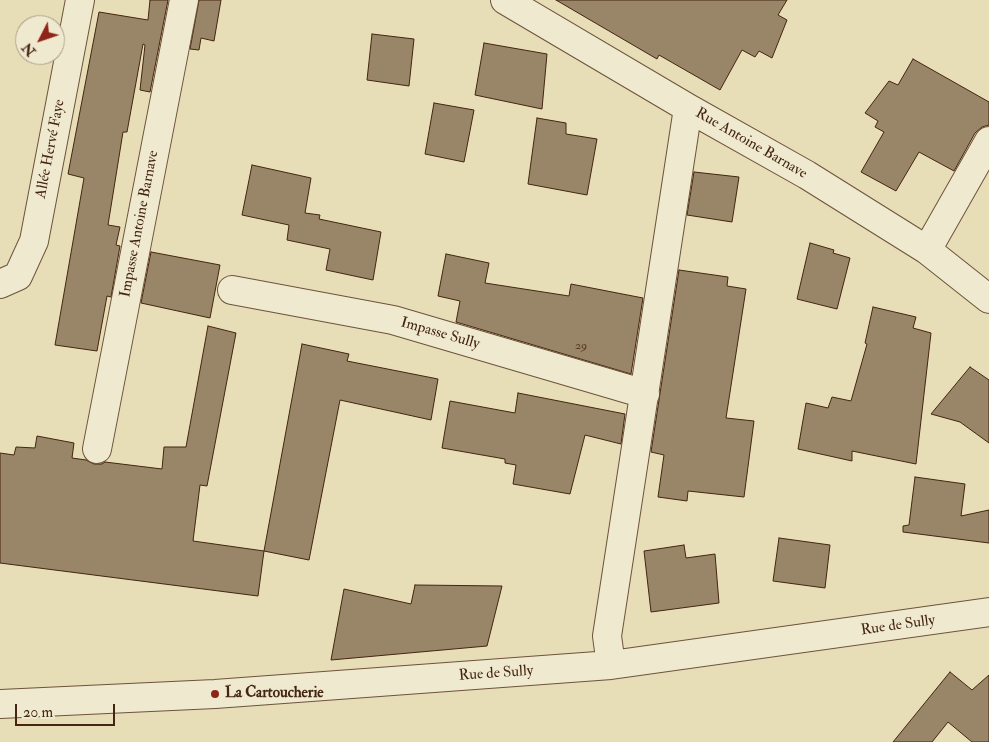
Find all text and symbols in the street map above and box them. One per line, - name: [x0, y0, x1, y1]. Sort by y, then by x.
- north arrow: [15, 15, 65, 65]
- text: N: [19, 39, 40, 60]
- street label: Allée Hervé Faye: [33, 98, 69, 200]
- street label: Rue Antoine Barnave: [692, 105, 810, 183]
- street label: Impasse Antoine Barnave: [117, 149, 163, 299]
- street label: Impasse Sully: [398, 314, 482, 354]
- house number: 29: [575, 339, 587, 353]
- street label: Rue de Sully: [860, 612, 936, 640]
- street label: Rue de Sully: [458, 662, 534, 686]
- place label: La Cartoucherie: [225, 685, 324, 703]
- marker: La Cartoucherie: [209, 688, 221, 700]
- scale bar: [18, 694, 118, 726]
- text: 20 m: [23, 703, 53, 722]

